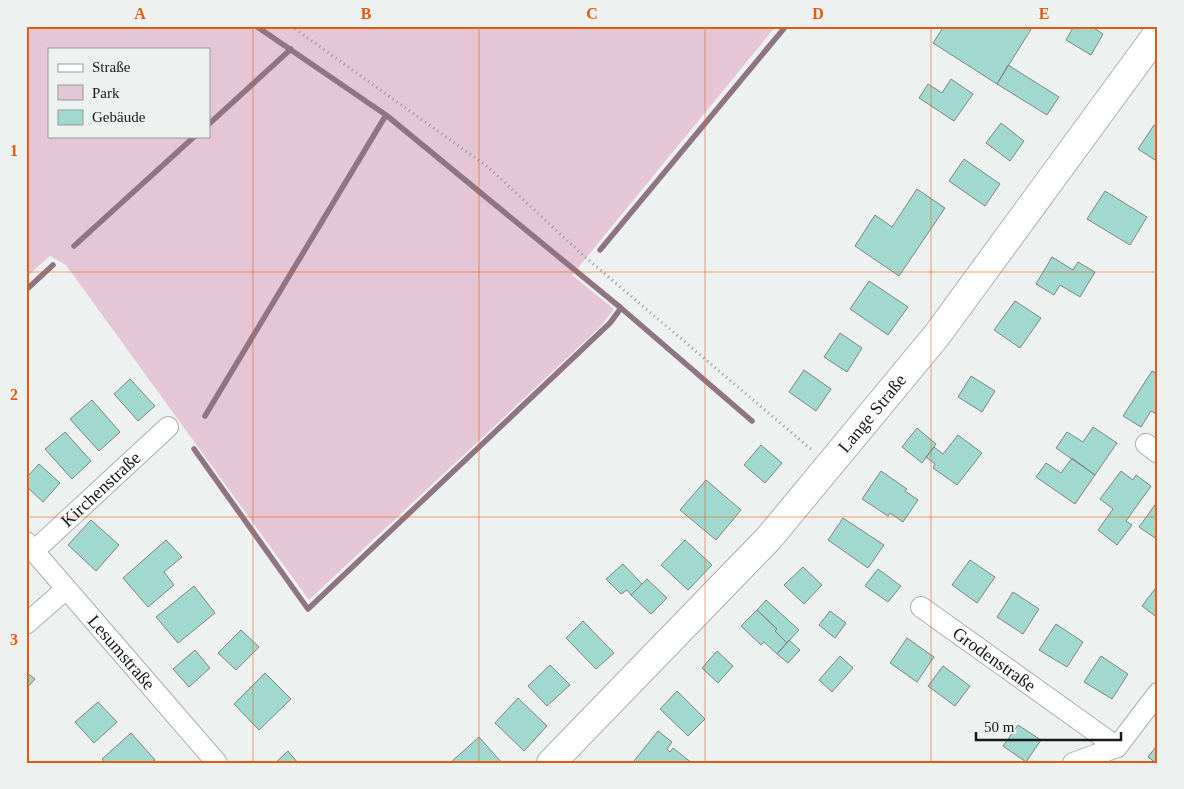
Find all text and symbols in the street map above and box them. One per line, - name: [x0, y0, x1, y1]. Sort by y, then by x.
- text: A: [134, 5, 146, 22]
- text: B: [361, 5, 372, 22]
- text: C: [586, 5, 598, 22]
- text: D: [812, 5, 824, 22]
- text: E: [1039, 5, 1049, 22]
- legend: [48, 48, 210, 138]
- text: Straße: [92, 59, 131, 75]
- text: Park: [92, 85, 120, 101]
- text: Gebäude: [92, 109, 146, 125]
- text: 1: [10, 142, 18, 159]
- street label: Lange Straße: [834, 370, 910, 457]
- text: 2: [10, 386, 18, 403]
- street label: Kirchenstraße: [57, 448, 145, 531]
- street label: Lesumstraße: [84, 611, 159, 694]
- street label: Grodenstraße: [949, 623, 1040, 696]
- text: 3: [10, 631, 18, 648]
- scale bar: [976, 709, 1122, 741]
- text: 50 m: [984, 719, 1015, 735]

